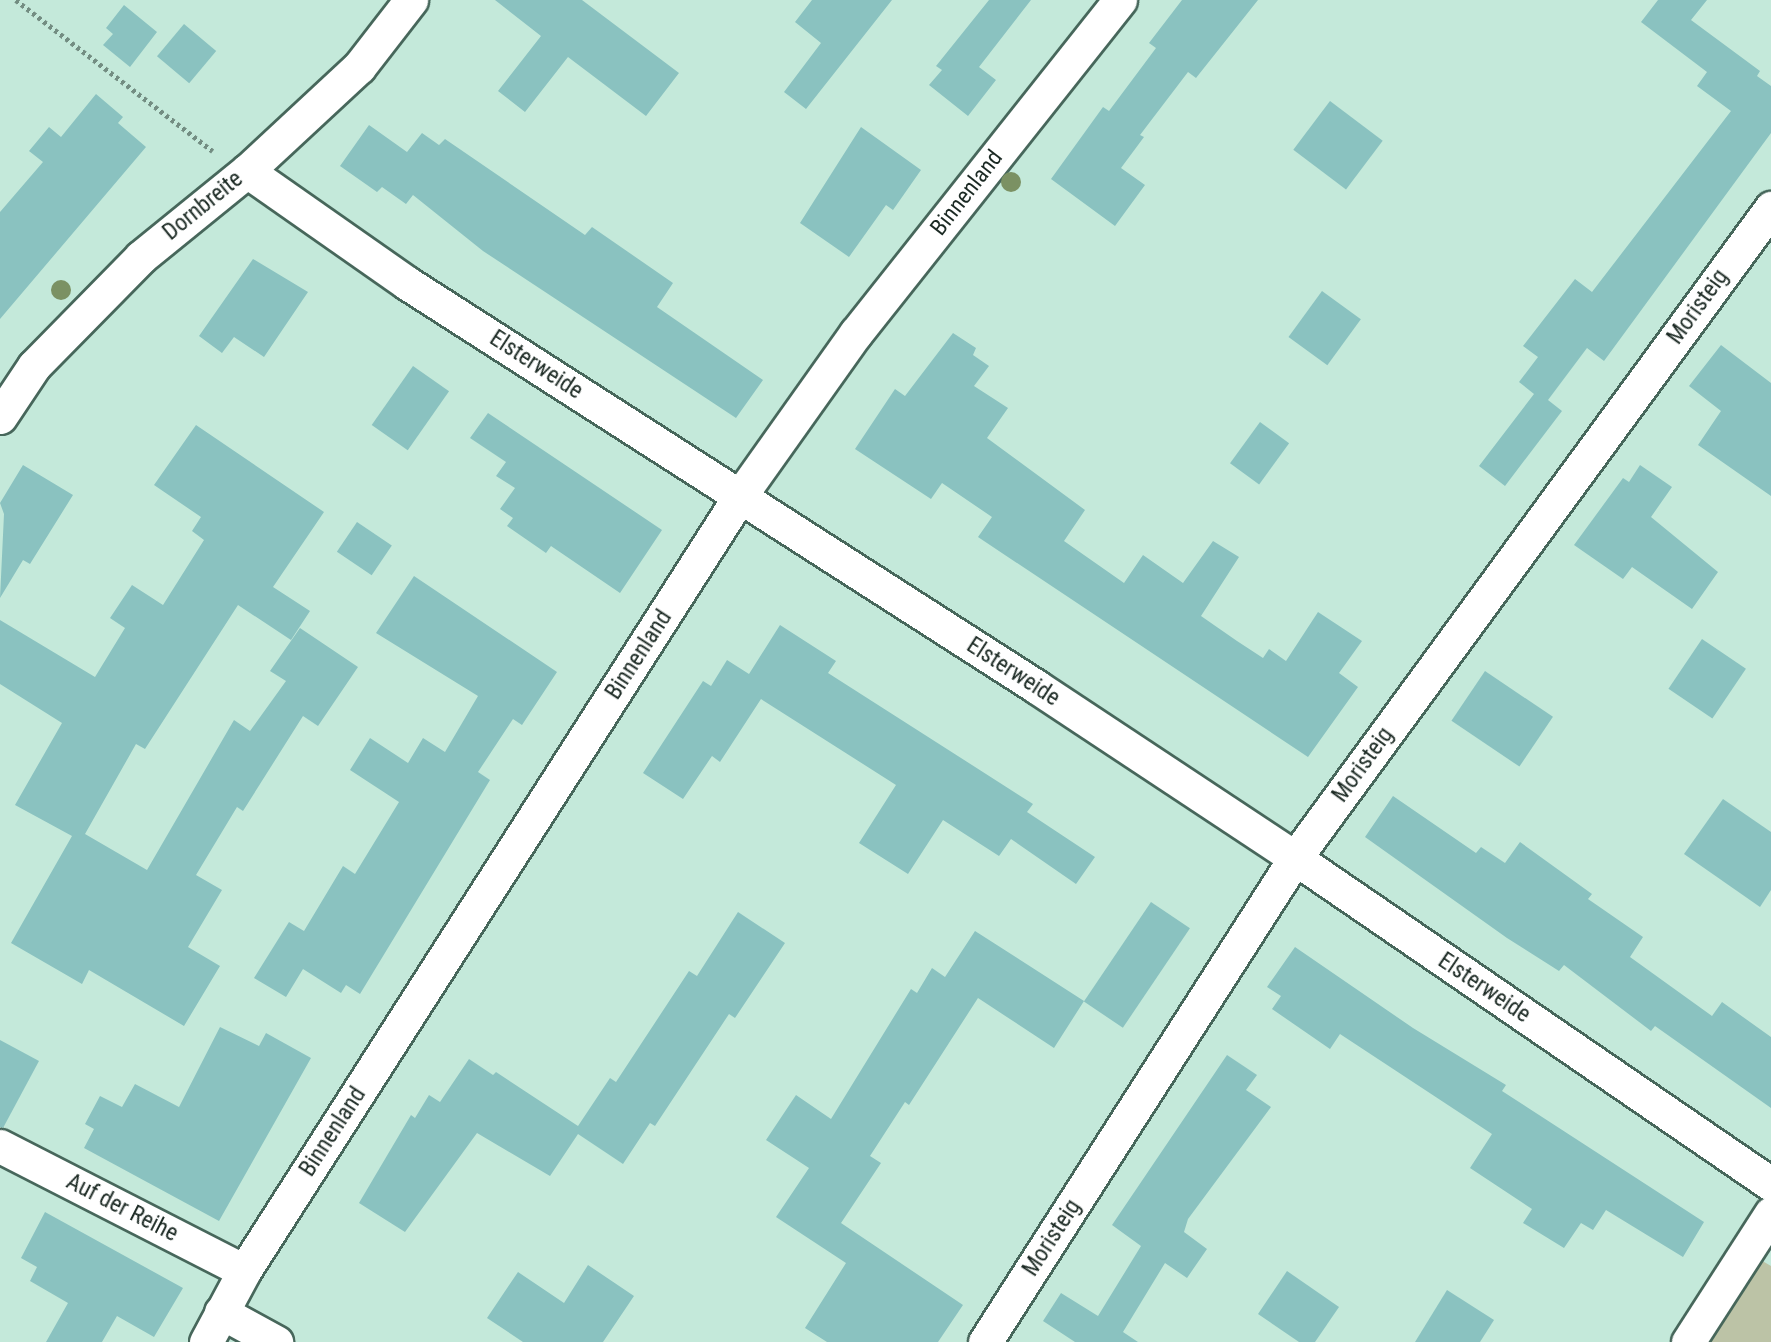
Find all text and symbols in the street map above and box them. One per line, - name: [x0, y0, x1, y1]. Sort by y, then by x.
- street label: Binnenland: [925, 145, 1009, 241]
- street label: Dornbreite: [158, 166, 248, 246]
- street label: Moristeig: [1662, 264, 1734, 350]
- street label: Elsterweide: [484, 325, 588, 405]
- street label: Binnenland: [600, 605, 678, 705]
- street label: Elsterweide: [961, 632, 1065, 712]
- street label: Moristeig: [1327, 722, 1399, 808]
- street label: Elsterweide: [1433, 947, 1535, 1029]
- street label: Binnenland: [294, 1082, 372, 1182]
- street label: Auf der Reihe: [62, 1168, 182, 1248]
- street label: Moristeig: [1017, 1194, 1087, 1282]

